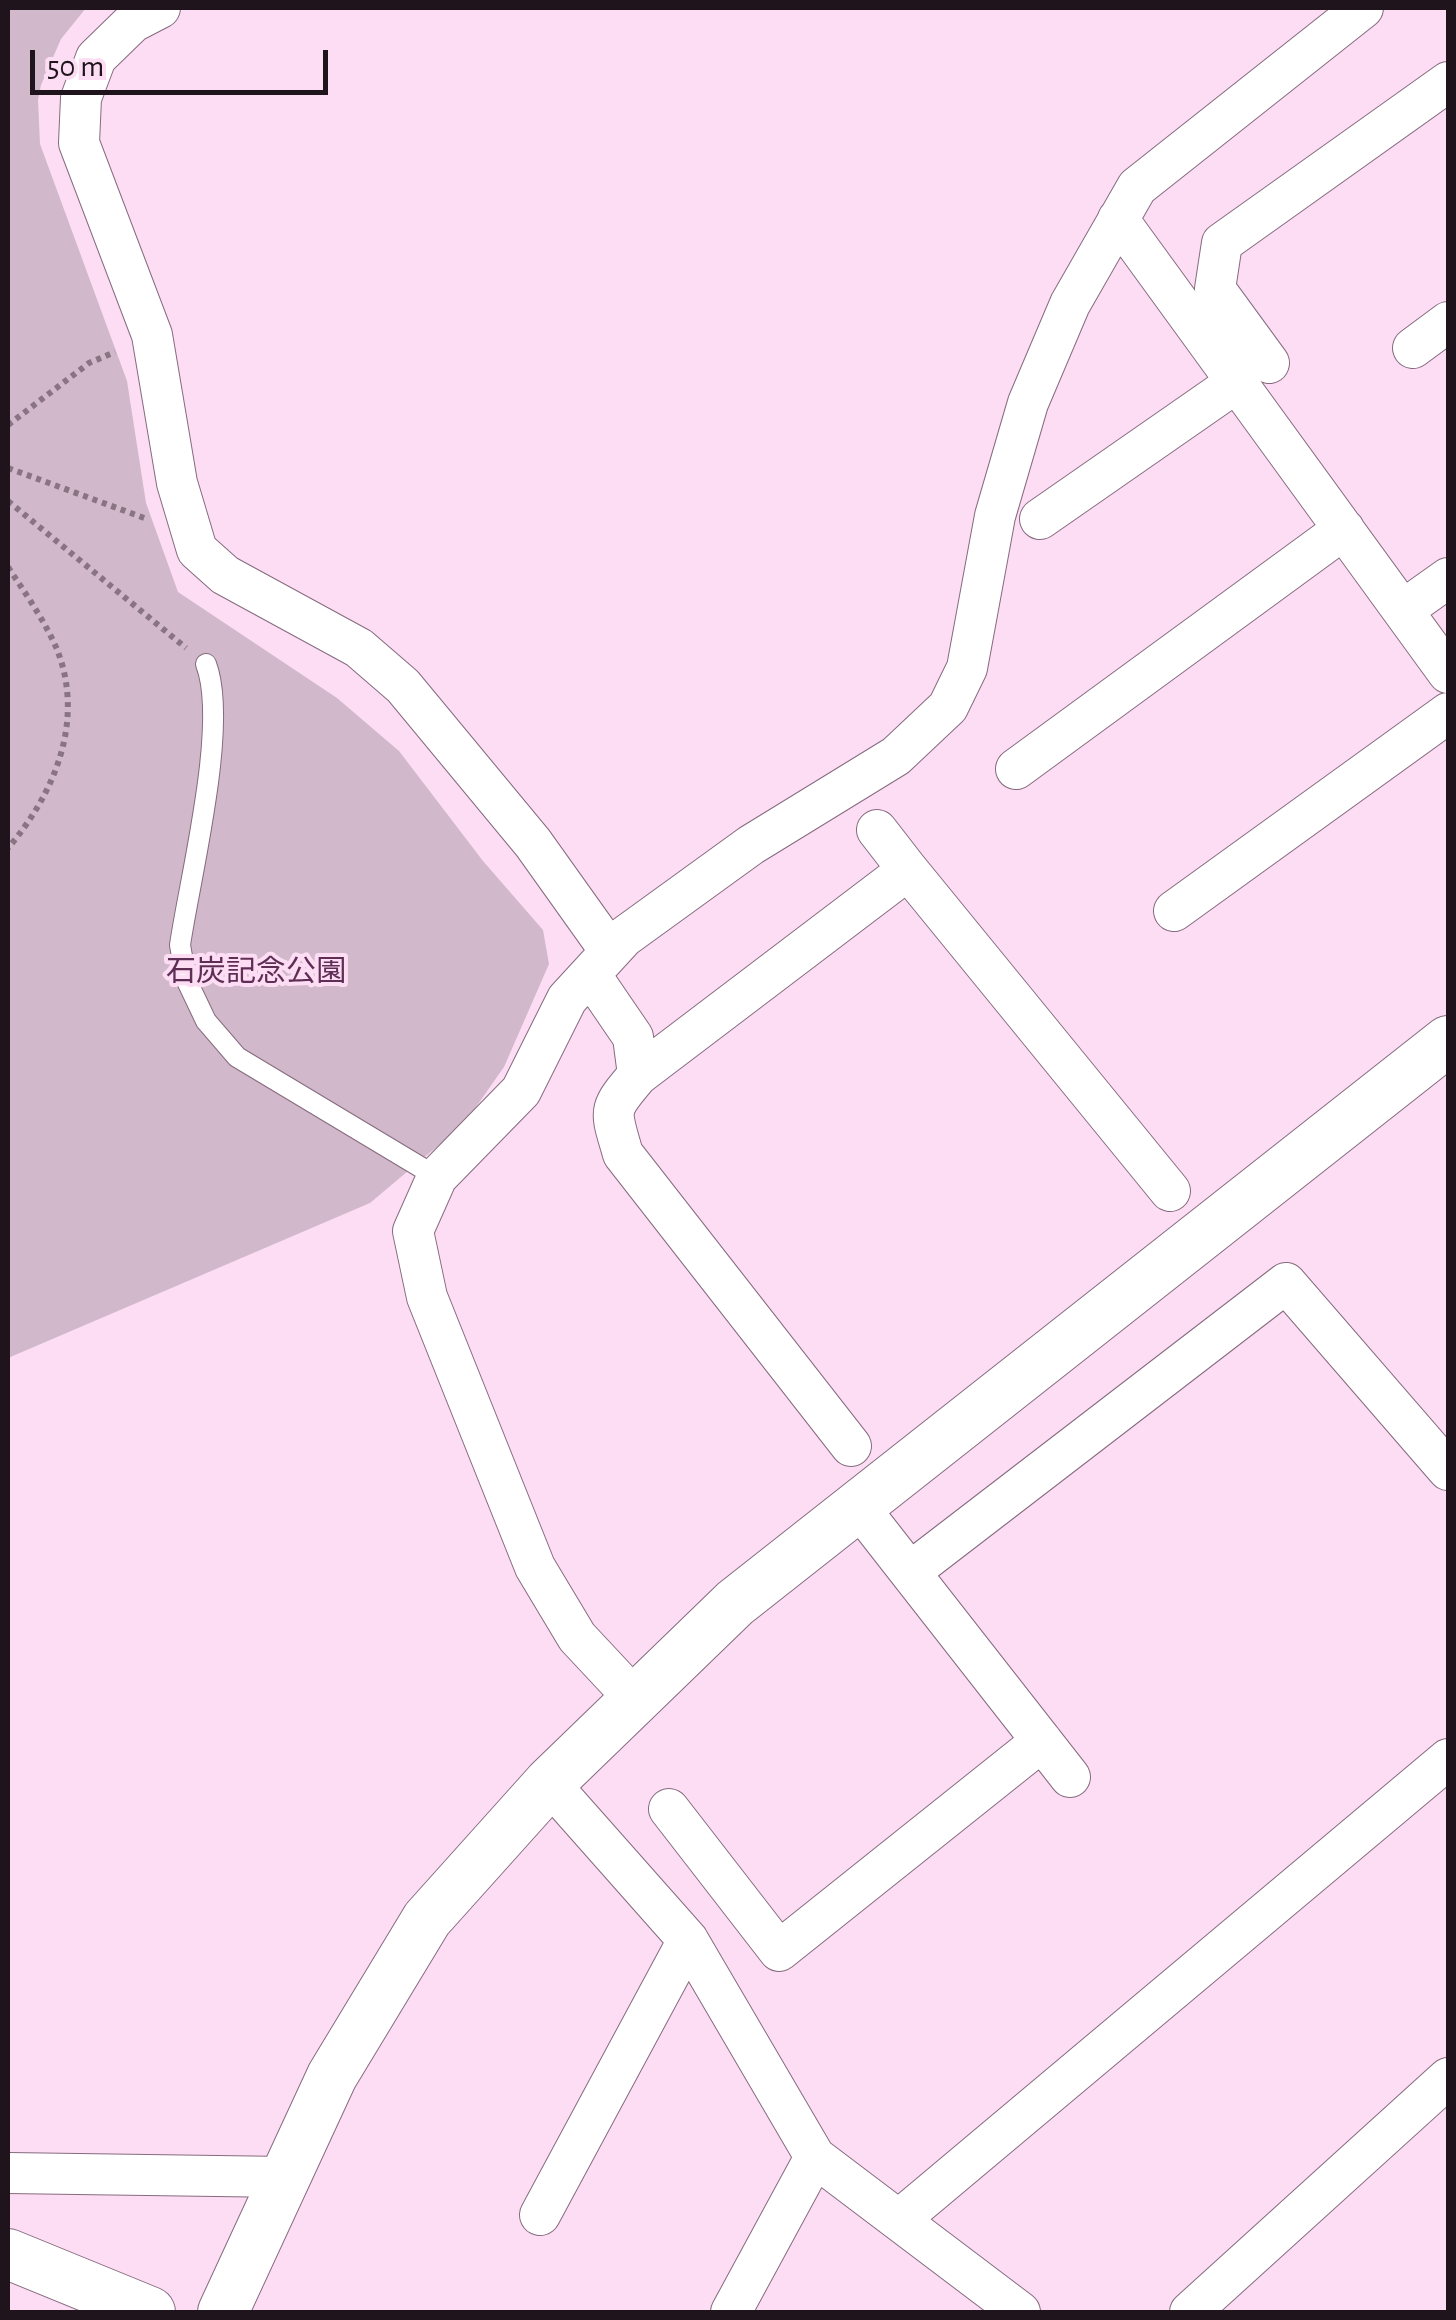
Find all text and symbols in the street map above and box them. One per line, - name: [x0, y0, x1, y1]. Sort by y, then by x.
- scale bar: [35, 30, 332, 92]
- text: 50 m: [47, 52, 104, 82]
- park label: 石炭記念公園: [166, 954, 346, 990]

